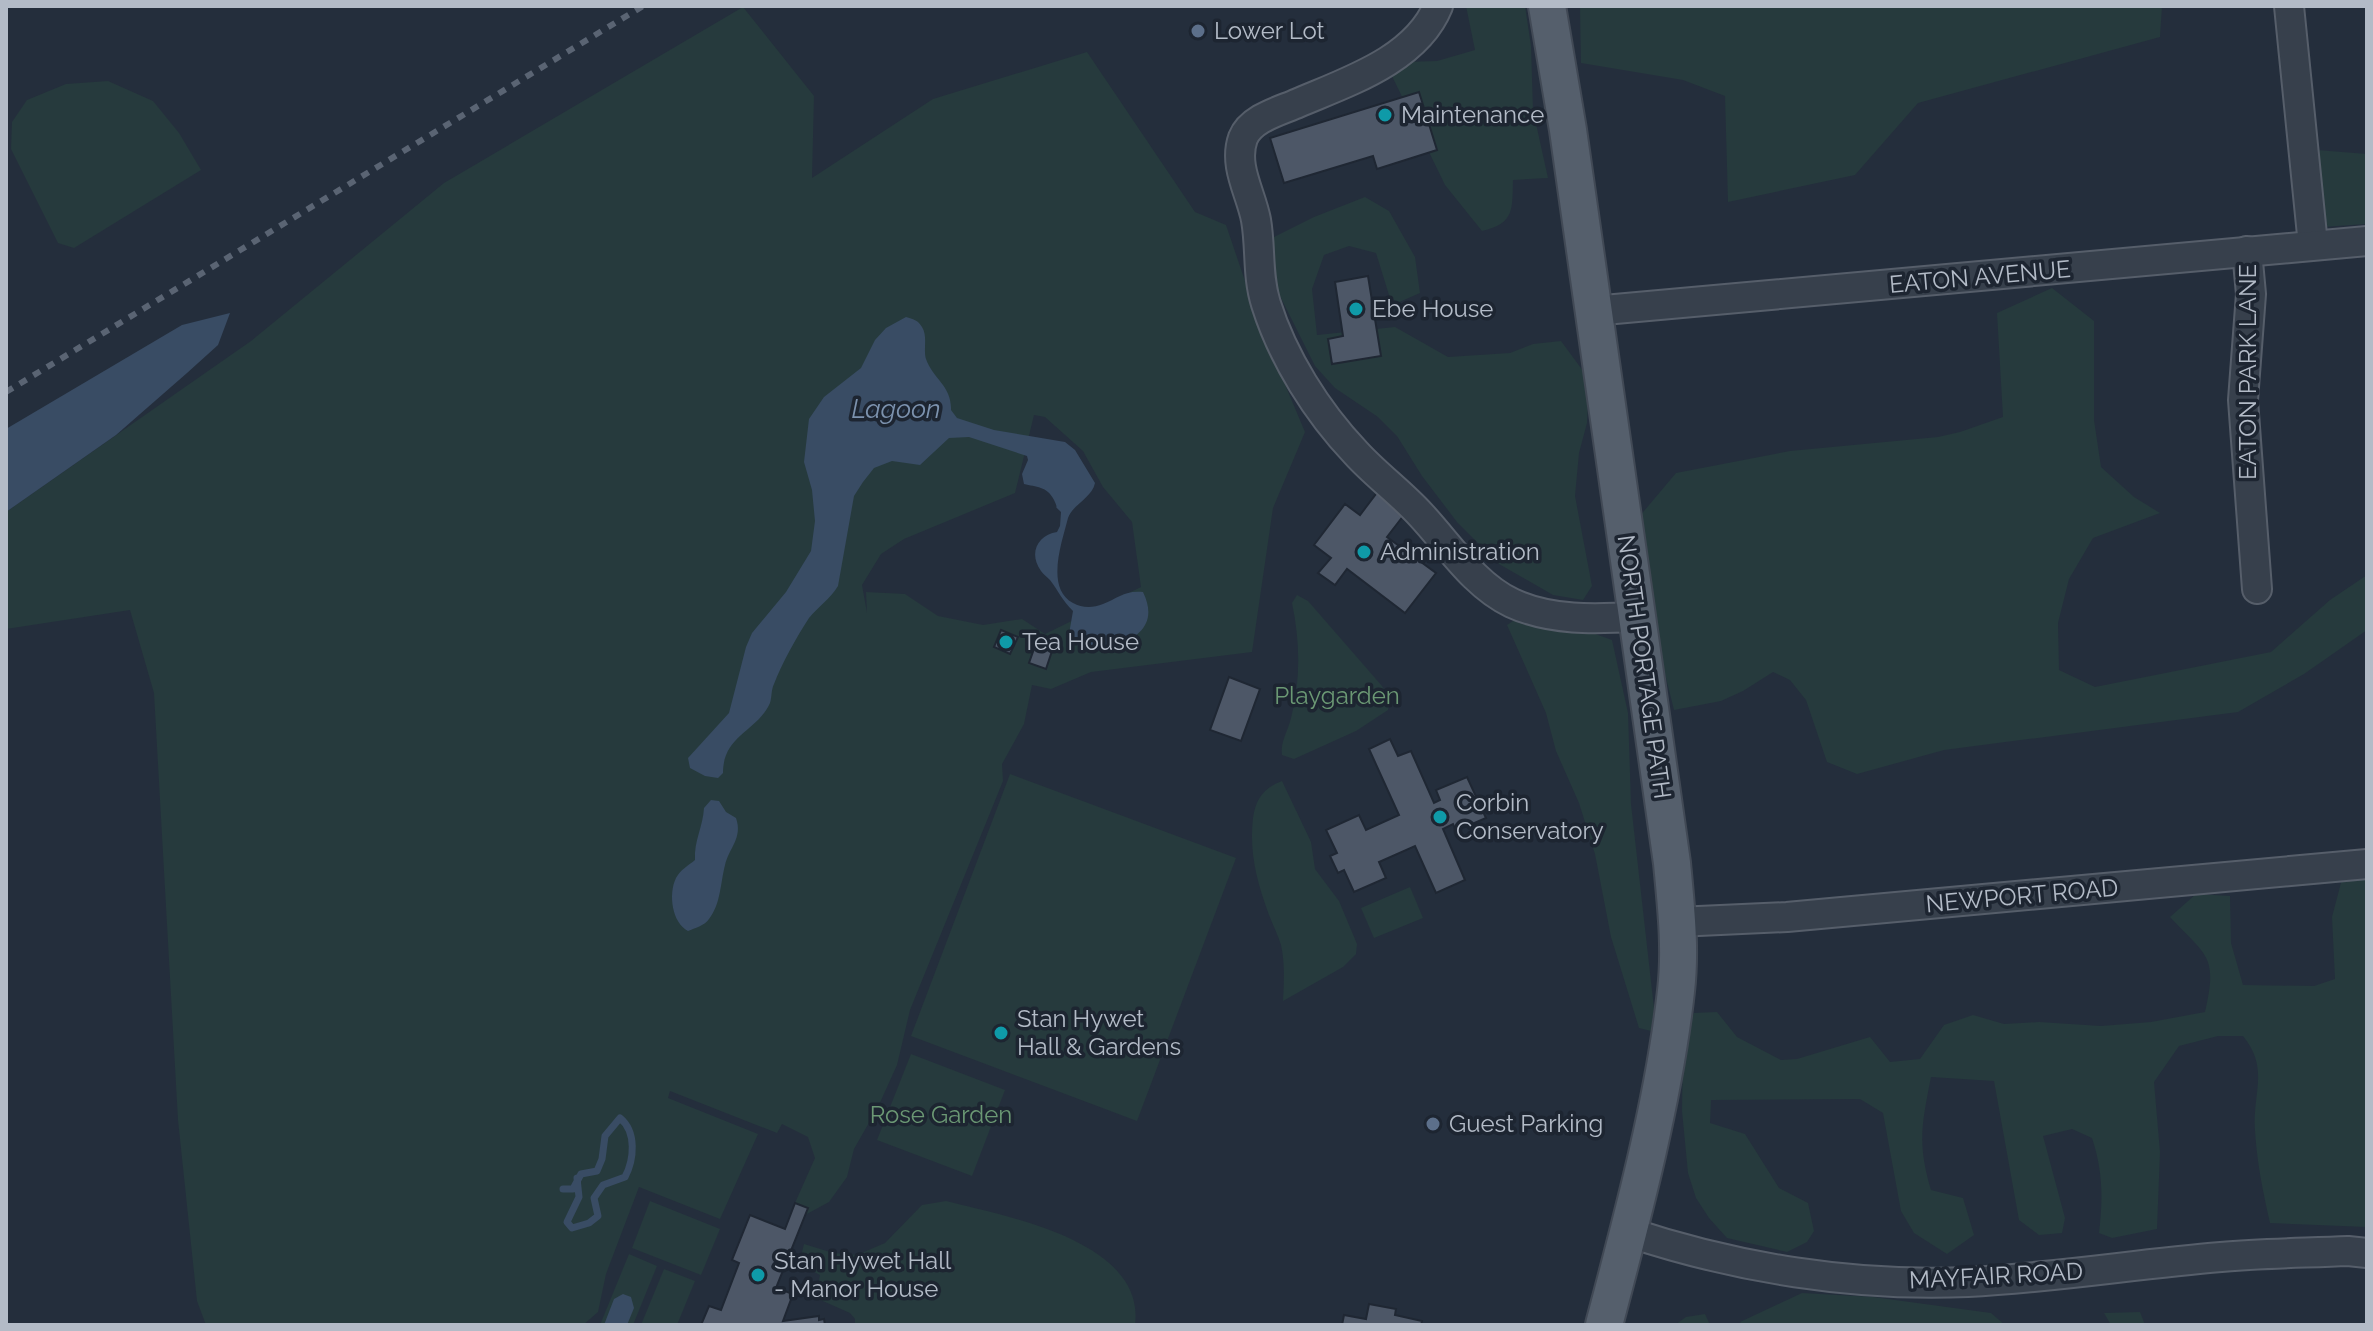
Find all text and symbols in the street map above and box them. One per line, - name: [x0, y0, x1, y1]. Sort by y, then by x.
- place label: Lower Lot: [1214, 16, 1325, 45]
- marker: Lower Lot: [1189, 22, 1207, 40]
- place label: Maintenance: [1401, 100, 1544, 129]
- marker: Maintenance: [1376, 106, 1394, 124]
- street label: EATON AVENUE: [1888, 254, 2072, 299]
- street label: EATON PARK LANE: [2233, 264, 2262, 480]
- place label: Ebe House: [1372, 294, 1493, 323]
- marker: Ebe House: [1347, 300, 1365, 318]
- water label: Lagoon: [851, 394, 941, 424]
- street label: NORTH PORTAGE PATH: [1612, 533, 1677, 801]
- place label: Administration: [1380, 537, 1540, 566]
- marker: Administration: [1355, 543, 1373, 561]
- place label: Tea House: [1022, 627, 1139, 656]
- marker: Tea House: [997, 633, 1015, 651]
- park label: Playgarden: [1274, 681, 1400, 710]
- place label: Corbin Conservatory: [1456, 788, 1604, 845]
- marker: Corbin Conservatory: [1431, 808, 1449, 826]
- street label: NEWPORT ROAD: [1924, 873, 2119, 918]
- place label: Stan Hywet Hall & Gardens: [1017, 1004, 1181, 1061]
- marker: Stan Hywet Hall & Gardens: [992, 1024, 1010, 1042]
- park label: Rose Garden: [870, 1100, 1012, 1129]
- place label: Guest Parking: [1449, 1109, 1603, 1138]
- marker: Guest Parking: [1424, 1115, 1442, 1133]
- place label: Stan Hywet Hall - Manor House: [774, 1246, 952, 1303]
- street label: MAYFAIR ROAD: [1908, 1256, 2084, 1295]
- marker: Stan Hywet Hall - Manor House: [749, 1266, 767, 1284]

